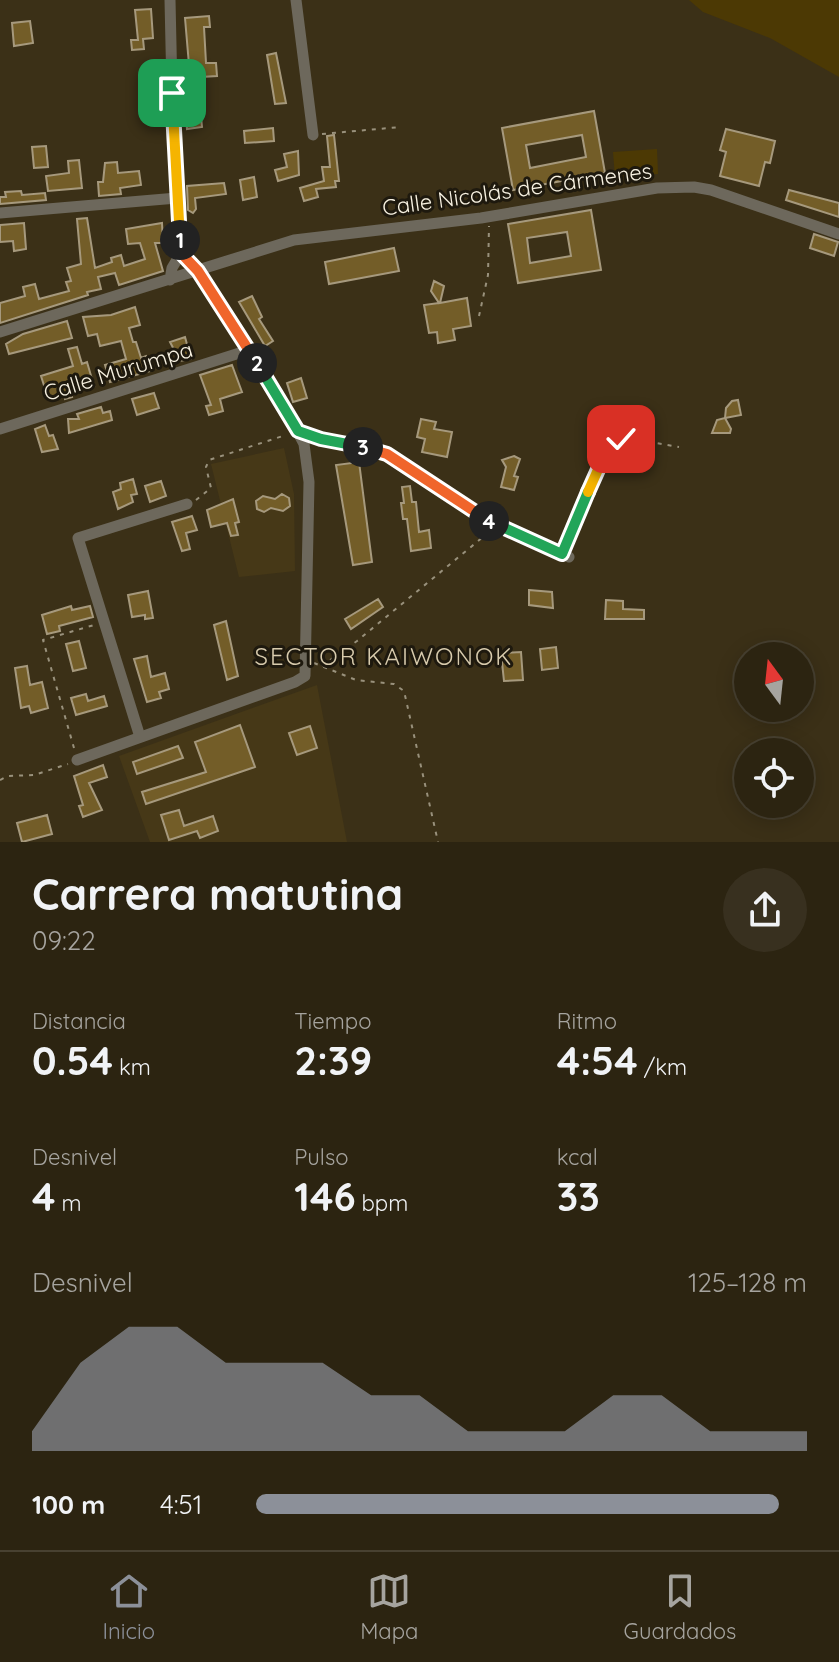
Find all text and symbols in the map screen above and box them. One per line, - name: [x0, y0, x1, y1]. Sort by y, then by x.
- pin: [138, 59, 206, 127]
- icon: arrive: [150, 71, 194, 115]
- street label: Calle Nicolás de Cármenes: [380, 156, 654, 222]
- pin: 1: [160, 220, 200, 260]
- text: 1: [176, 226, 184, 254]
- street label: Calle Murumpa: [40, 335, 196, 407]
- pin: 2: [237, 343, 277, 383]
- text: 2: [251, 349, 263, 377]
- pin: [587, 405, 655, 473]
- icon: check: [599, 417, 643, 461]
- pin: 3: [343, 427, 383, 467]
- text: 3: [357, 433, 369, 461]
- pin: 4: [469, 501, 509, 541]
- text: 4: [483, 507, 495, 535]
- district label: SECTOR KAIWONOK: [254, 641, 514, 671]
- north arrow: [734, 642, 814, 722]
- map controls: [734, 642, 814, 818]
- button: locate: [734, 738, 814, 818]
- text: Carrera matutina: [32, 866, 403, 921]
- button: share: [723, 868, 807, 952]
- text: 09:22: [32, 924, 96, 957]
- text: Distancia: [32, 1007, 126, 1035]
- text: Tiempo: [294, 1007, 371, 1035]
- text: Ritmo: [557, 1007, 617, 1035]
- text: 0.54: [32, 1035, 113, 1085]
- text: 2:39: [294, 1035, 372, 1085]
- text: 4:54: [557, 1035, 638, 1085]
- text: km: [113, 1053, 151, 1081]
- text: /km: [638, 1053, 687, 1081]
- text: Desnivel: [32, 1143, 117, 1171]
- text: Pulso: [294, 1143, 349, 1171]
- text: kcal: [557, 1143, 598, 1171]
- text: 4: [32, 1171, 56, 1221]
- text: 146: [294, 1171, 356, 1221]
- text: 33: [557, 1171, 600, 1221]
- text: m: [56, 1189, 82, 1217]
- text: bpm: [356, 1189, 408, 1217]
- text: Desnivel: [32, 1266, 133, 1299]
- text: 125–128 m: [688, 1266, 807, 1299]
- text: 100 m: [32, 1488, 105, 1521]
- text: 4:51: [160, 1488, 202, 1521]
- tab: Inicio: [103, 1569, 155, 1645]
- tab: Mapa: [360, 1569, 418, 1645]
- tab: Guardados: [624, 1569, 736, 1645]

